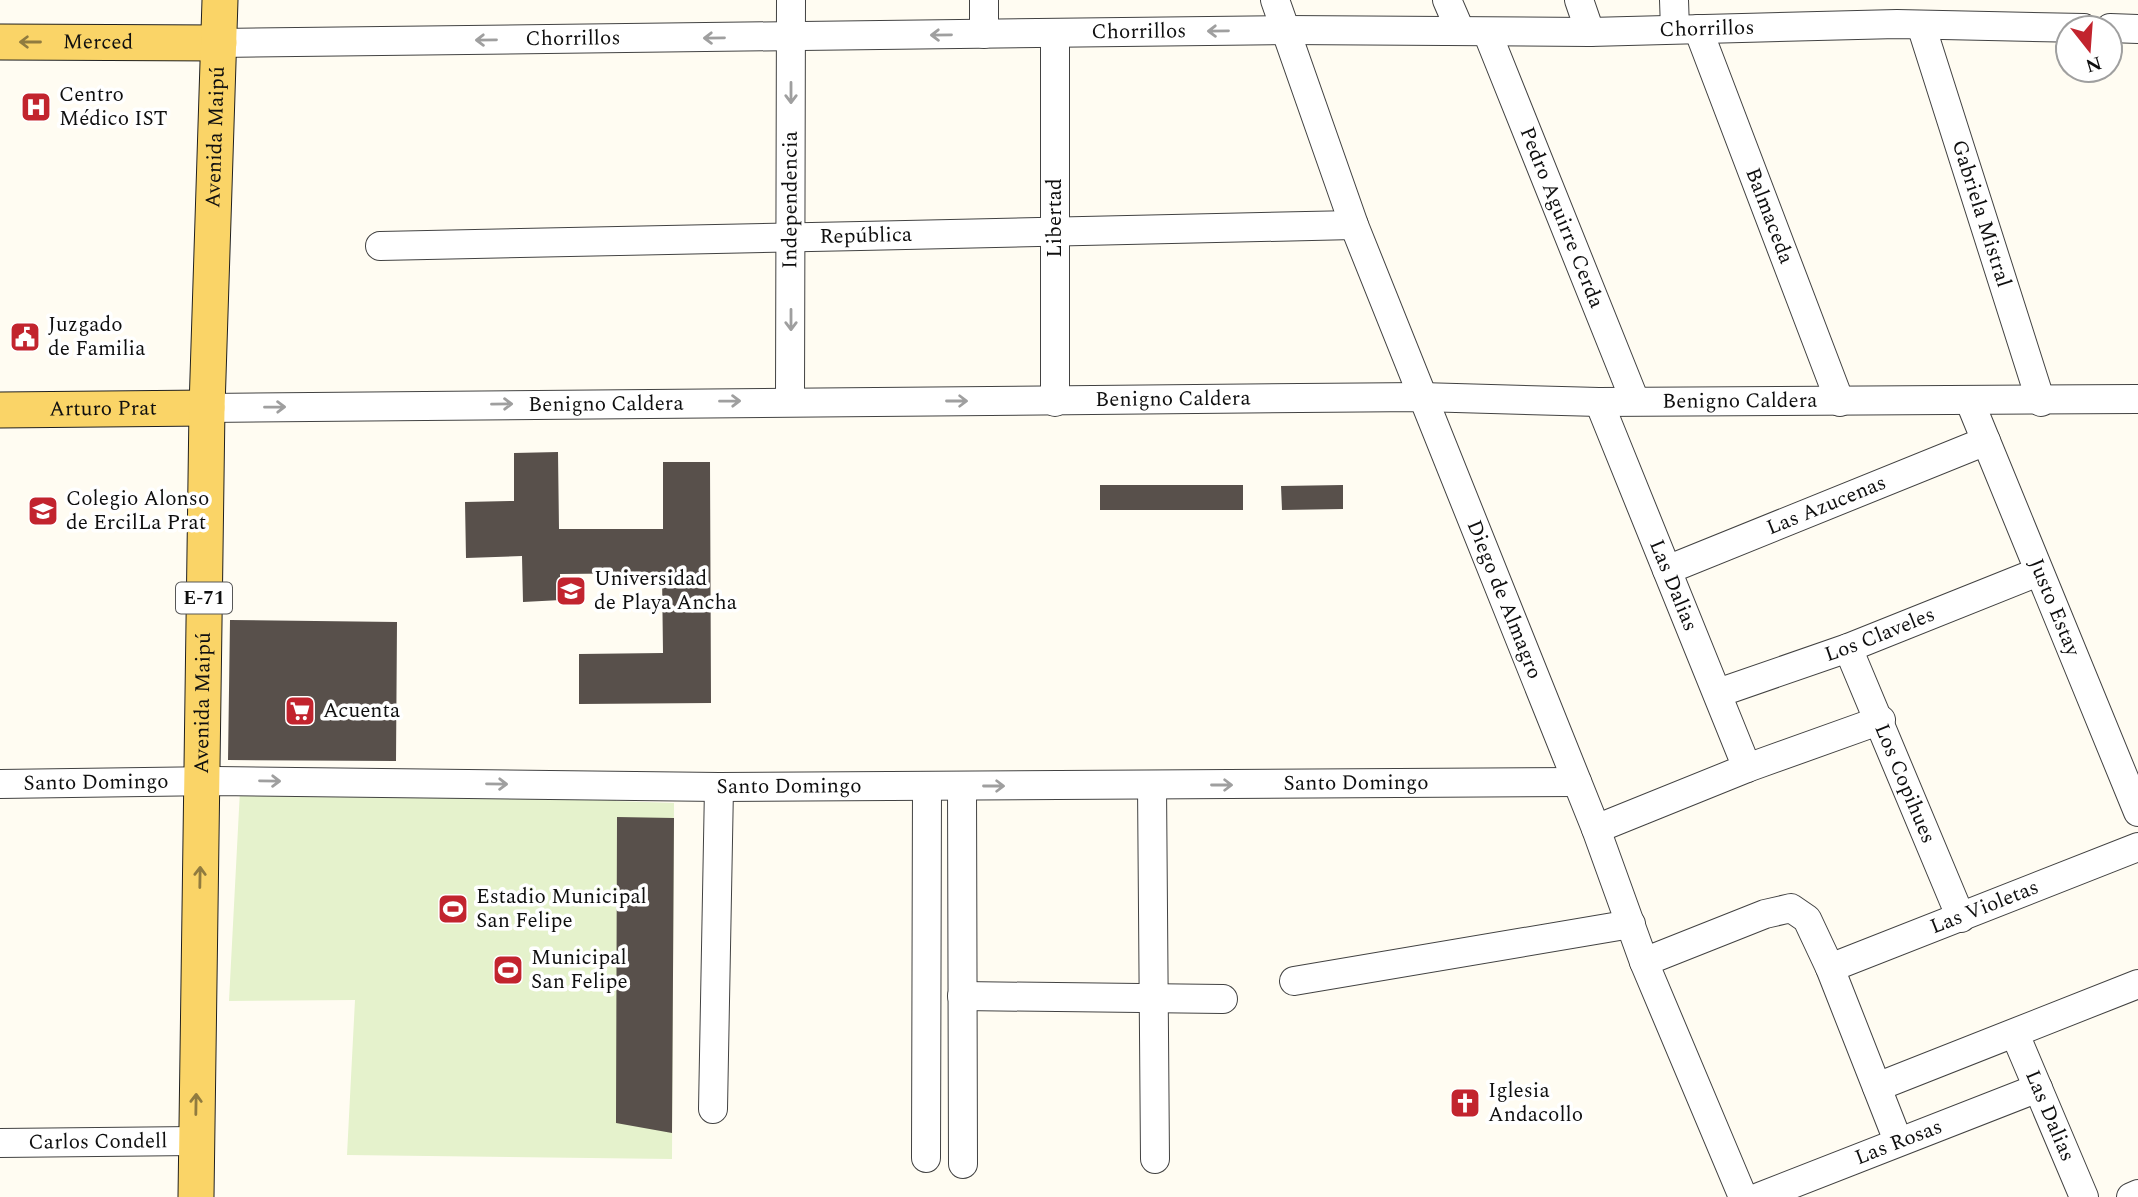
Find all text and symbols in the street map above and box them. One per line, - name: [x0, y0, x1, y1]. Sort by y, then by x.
- street label: Chorrillos: [1659, 12, 1755, 46]
- north arrow: [2054, 14, 2124, 84]
- street label: Chorrillos: [1091, 15, 1187, 48]
- street label: Chorrillos: [525, 22, 621, 55]
- one-way arrow: [1207, 24, 1230, 38]
- street label: Merced: [63, 26, 133, 59]
- one-way arrow: [930, 28, 953, 42]
- one-way arrow: [703, 31, 726, 45]
- one-way arrow: [475, 33, 498, 47]
- one-way arrow: [19, 35, 42, 49]
- text: N: [2082, 48, 2105, 80]
- street label: Avenida Maipú: [197, 66, 234, 209]
- place label: Centro Médico IST: [59, 79, 168, 135]
- one-way arrow: [784, 81, 798, 104]
- hospital icon: Centro Médico IST: [19, 90, 53, 124]
- street label: Pedro Aguirre Cerda: [1511, 122, 1612, 314]
- street label: Independencia: [774, 130, 807, 269]
- street label: Gabriela Mistral: [1943, 136, 2020, 291]
- street label: Balmaceda: [1736, 163, 1802, 269]
- street label: Libertad: [1039, 178, 1071, 258]
- street label: República: [819, 219, 913, 253]
- one-way arrow: [784, 308, 798, 331]
- place label: Juzgado de Familia: [48, 309, 146, 365]
- public building icon: Juzgado de Familia: [8, 320, 42, 354]
- street label: Benigno Caldera: [1095, 383, 1252, 416]
- street label: Benigno Caldera: [1662, 385, 1818, 418]
- street label: Benigno Caldera: [528, 388, 685, 421]
- street label: Arturo Prat: [49, 392, 157, 426]
- one-way arrow: [946, 394, 969, 408]
- one-way arrow: [718, 395, 741, 408]
- one-way arrow: [491, 397, 514, 411]
- one-way arrow: [263, 400, 286, 414]
- street label: Las Azucenas: [1762, 467, 1891, 544]
- place label: Colegio Alonso de ErcilLa Prat: [66, 483, 209, 539]
- school or university icon: Colegio Alonso de ErcilLa Prat: [26, 494, 60, 528]
- street label: Diego de Almagro: [1458, 515, 1550, 684]
- street label: Las Dalias: [1640, 535, 1706, 636]
- street label: Justo Estay: [2020, 554, 2089, 662]
- place label: Universidad de Playa Ancha: [594, 563, 738, 619]
- school or university icon: Universidad de Playa Ancha: [554, 574, 588, 608]
- road number: E-71: [176, 582, 232, 614]
- street label: Los Claveles: [1820, 599, 1940, 671]
- street label: Avenida Maipú: [186, 632, 220, 774]
- supermarket icon: Acuenta: [283, 694, 317, 728]
- place label: Acuenta: [323, 695, 401, 727]
- street label: Los Copihues: [1865, 719, 1944, 849]
- street label: Santo Domingo: [23, 766, 169, 800]
- street label: Santo Domingo: [1283, 767, 1429, 800]
- street label: Santo Domingo: [716, 770, 862, 803]
- one-way arrow: [258, 775, 281, 788]
- one-way arrow: [485, 777, 508, 791]
- one-way arrow: [1210, 778, 1233, 792]
- one-way arrow: [982, 779, 1005, 793]
- one-way arrow: [193, 866, 207, 889]
- street label: Las Violetas: [1925, 871, 2044, 943]
- place label: Estadio Municipal San Felipe: [476, 881, 647, 937]
- sports icon: Estadio Municipal San Felipe: [436, 892, 470, 926]
- place label: Municipal San Felipe: [531, 942, 628, 998]
- sports icon: Municipal San Felipe: [491, 953, 525, 987]
- street label: Las Dalias: [2016, 1065, 2083, 1167]
- place label: Iglesia Andacollo: [1488, 1075, 1583, 1131]
- church icon: Iglesia Andacollo: [1448, 1086, 1482, 1120]
- one-way arrow: [189, 1093, 203, 1116]
- street label: Las Rosas: [1850, 1111, 1947, 1174]
- street label: Carlos Condell: [28, 1125, 168, 1159]

